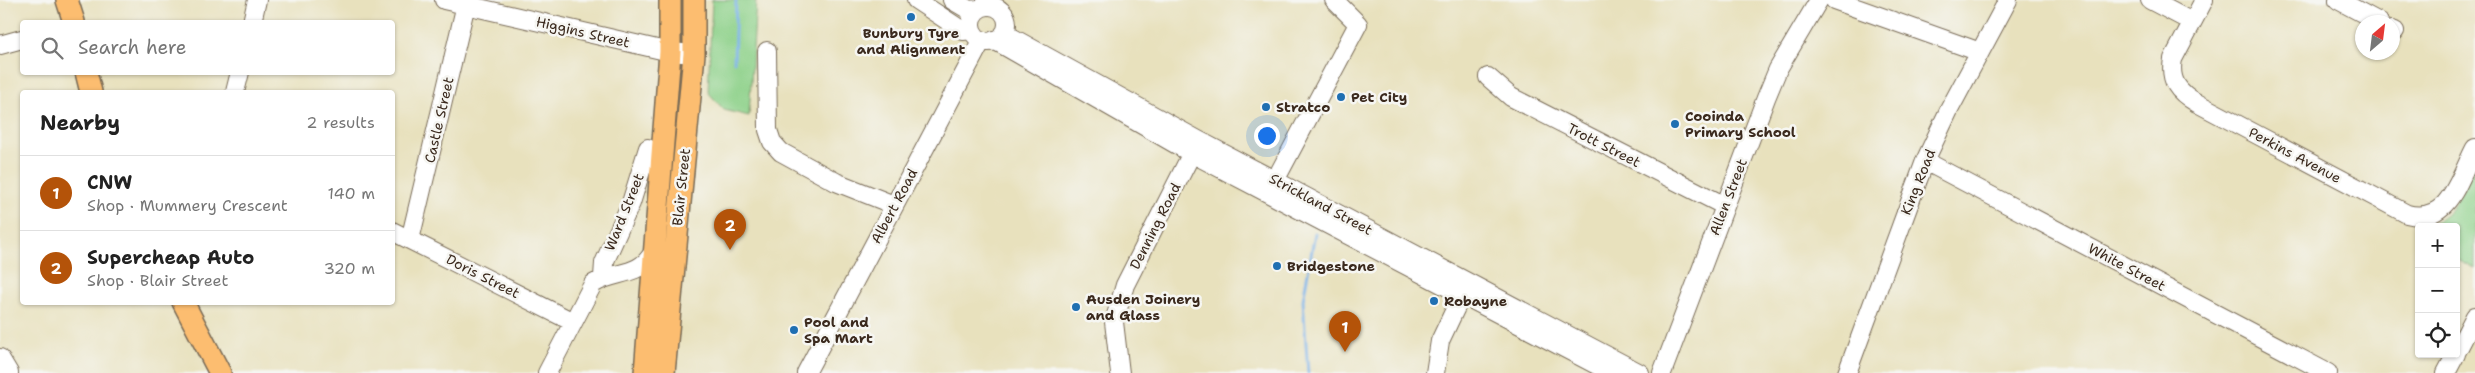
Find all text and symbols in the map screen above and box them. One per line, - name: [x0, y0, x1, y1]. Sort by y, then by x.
- marker: Bunbury Tyre and Alignment: [905, 11, 917, 23]
- street label: Higgins Street: [534, 12, 632, 52]
- north arrow: [2355, 15, 2400, 60]
- search box: [20, 20, 395, 75]
- place label: Bunbury Tyre and Alignment: [857, 24, 966, 58]
- icon: search: [38, 34, 66, 62]
- text: Search here: [78, 35, 187, 60]
- street label: Castle Street: [420, 75, 458, 165]
- place label: Pet City: [1351, 88, 1407, 106]
- marker: Pet City: [1335, 91, 1347, 103]
- place label: Stratco: [1276, 98, 1330, 116]
- marker: Stratco: [1260, 101, 1272, 113]
- place label: Cooinda Primary School: [1685, 107, 1796, 141]
- text: Nearby: [40, 109, 120, 137]
- text: 2 results: [306, 112, 375, 133]
- marker: Cooinda Primary School: [1669, 118, 1681, 130]
- street label: Trott Street: [1564, 119, 1644, 171]
- your location: [1254, 123, 1280, 149]
- street label: Perkins Avenue: [2246, 123, 2344, 187]
- street label: King Road: [1897, 146, 1939, 218]
- street label: Blair Street: [668, 147, 694, 227]
- street label: Allen Street: [1705, 156, 1751, 238]
- street label: Albert Road: [867, 165, 921, 247]
- street label: Strickland Street: [1266, 169, 1376, 239]
- text: CNW: [87, 170, 132, 195]
- street label: Ward Street: [600, 171, 648, 253]
- street label: Denning Road: [1126, 180, 1185, 272]
- text: 1: [52, 183, 60, 204]
- text: 140 m: [328, 183, 375, 204]
- text: Shop · Mummery Crescent: [87, 195, 288, 216]
- pin: 2: [714, 209, 746, 250]
- map controls: [2415, 223, 2460, 358]
- button: +: [2415, 223, 2460, 268]
- street label: White Street: [2085, 239, 2169, 295]
- text: Supercheap Auto: [87, 245, 254, 270]
- street label: Doris Street: [443, 250, 523, 302]
- place label: Bridgestone: [1287, 257, 1375, 275]
- text: 2: [50, 258, 62, 279]
- text: 320 m: [324, 258, 375, 279]
- marker: Bridgestone: [1271, 260, 1283, 272]
- button: −: [2415, 268, 2460, 313]
- text: Shop · Blair Street: [87, 270, 228, 291]
- place label: Ausden Joinery and Glass: [1086, 290, 1200, 324]
- place label: Robayne: [1444, 292, 1507, 310]
- marker: Robayne: [1428, 295, 1440, 307]
- marker: Ausden Joinery and Glass: [1070, 301, 1082, 313]
- pin: 1: [1329, 311, 1361, 352]
- place label: Pool and Spa Mart: [804, 313, 873, 347]
- button: locate: [2415, 313, 2460, 358]
- marker: Pool and Spa Mart: [788, 324, 800, 336]

